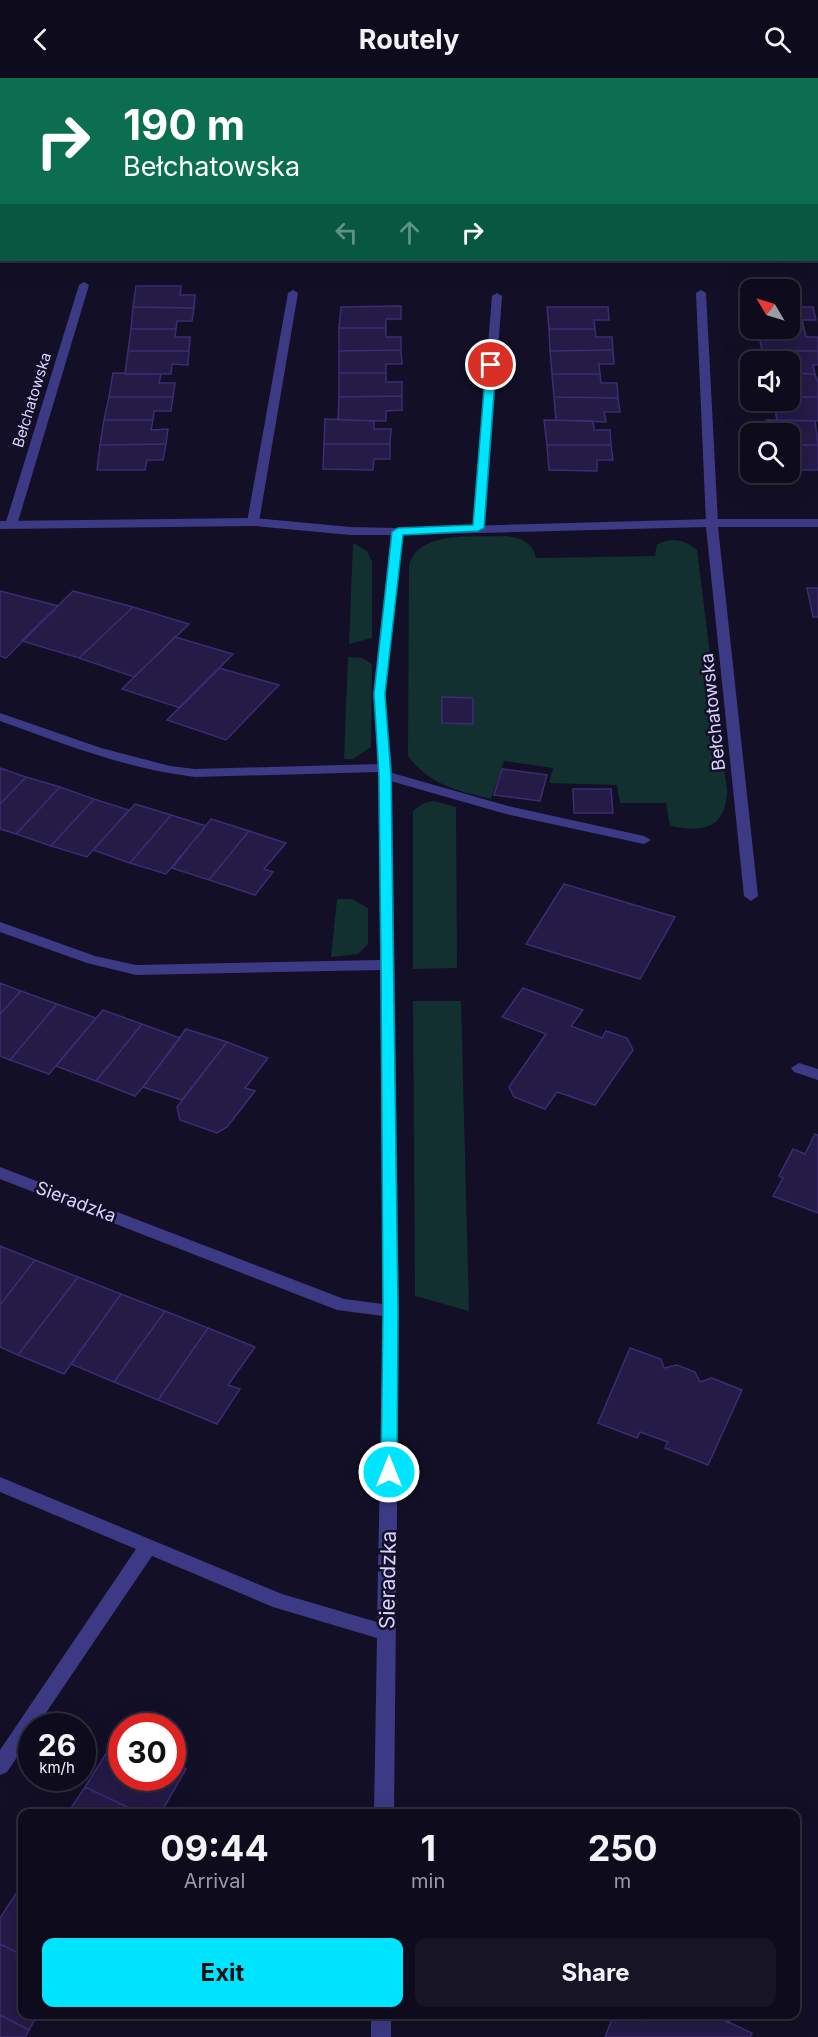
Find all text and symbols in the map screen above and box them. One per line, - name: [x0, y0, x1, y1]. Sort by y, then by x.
- icon: back: [24, 23, 57, 56]
- text: Routely: [359, 23, 459, 56]
- icon: search: [761, 23, 794, 56]
- text: 190 m: [123, 99, 245, 150]
- icon: right: [24, 102, 102, 180]
- text: Bełchatowska: [123, 150, 300, 183]
- icon: left: [330, 216, 363, 249]
- icon: ahead: [393, 216, 426, 249]
- icon: right: [456, 216, 489, 249]
- north arrow: [740, 279, 800, 339]
- map controls: [740, 279, 800, 483]
- pin: [465, 339, 516, 390]
- icon: arrive: [474, 348, 507, 381]
- street label: Bełchatowska: [8, 350, 55, 450]
- button: sound: [740, 351, 800, 411]
- button: search: [740, 423, 800, 483]
- street label: Bełchatowska: [696, 652, 729, 772]
- street label: Sieradzka: [33, 1177, 119, 1226]
- position arrow: [357, 1440, 421, 1504]
- street label: Sieradzka: [374, 1531, 401, 1629]
- speed limit sign: 30: [108, 1713, 186, 1791]
- text: 26: [38, 1727, 76, 1763]
- text: km/h: [39, 1758, 75, 1777]
- text: 09:44: [160, 1826, 269, 1870]
- text: 1: [420, 1826, 436, 1870]
- text: 250: [588, 1826, 658, 1870]
- text: Arrival: [184, 1869, 245, 1893]
- text: min: [411, 1869, 445, 1893]
- text: m: [614, 1869, 631, 1893]
- button: Exit: [42, 1938, 403, 2007]
- button: Share: [415, 1938, 776, 2007]

